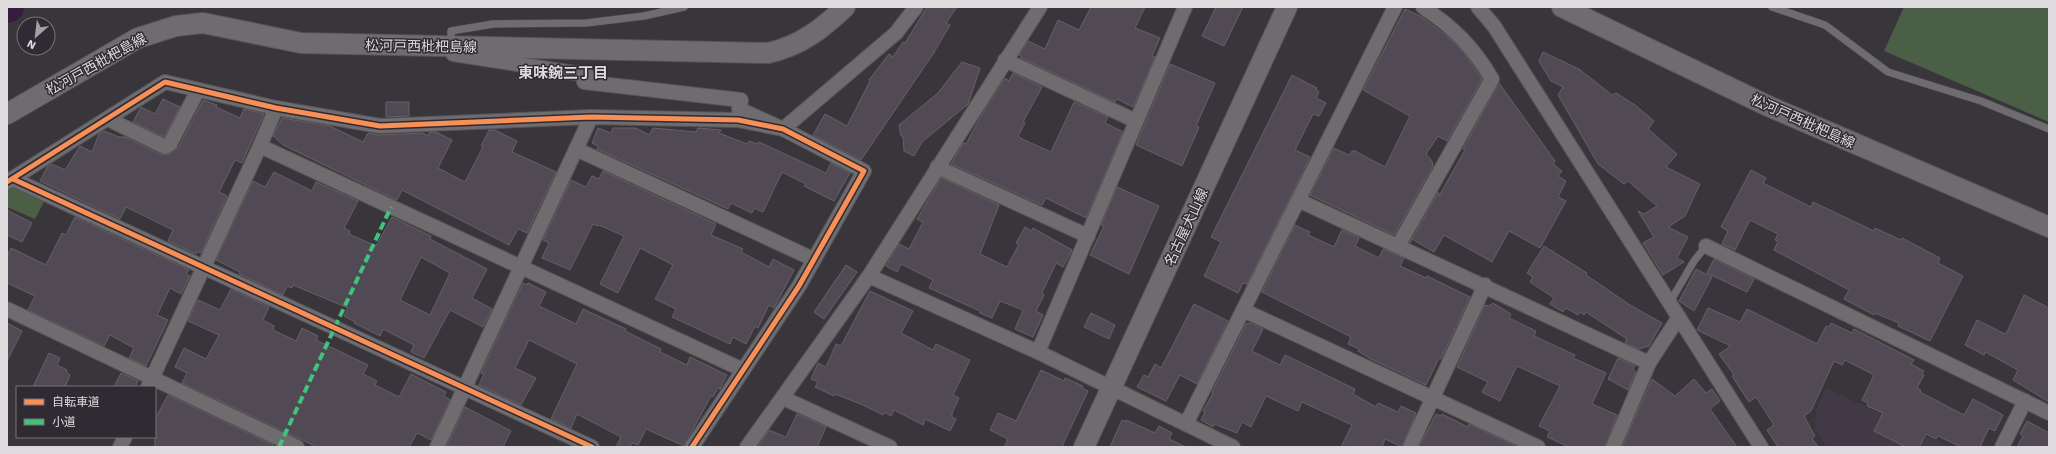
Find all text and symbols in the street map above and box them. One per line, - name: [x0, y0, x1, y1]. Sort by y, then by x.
- north arrow: [16, 16, 56, 56]
- street label: 松河戸西枇杷島線: [43, 30, 149, 98]
- text: N: [25, 37, 38, 52]
- street label: 松河戸西枇杷島線: [365, 37, 477, 55]
- district label: 東味鋺三丁目: [518, 64, 608, 82]
- street label: 松河戸西枇杷島線: [1749, 91, 1857, 151]
- street label: 名古屋犬山線: [1161, 186, 1211, 268]
- legend: [16, 386, 156, 438]
- text: 自転車道: [52, 395, 100, 409]
- text: 小道: [52, 415, 76, 429]

